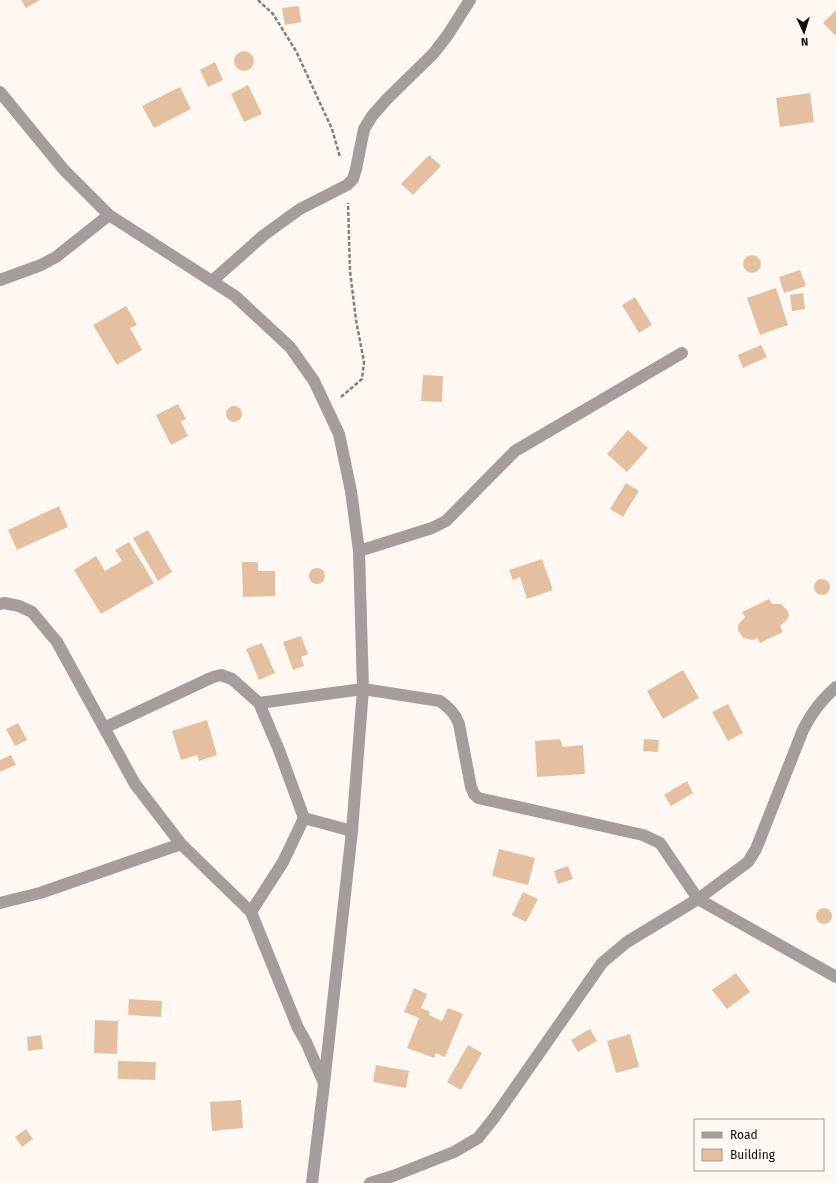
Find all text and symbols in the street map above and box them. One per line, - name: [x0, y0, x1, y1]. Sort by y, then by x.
- north arrow: [784, 12, 824, 52]
- text: N: [801, 35, 809, 48]
- legend: [694, 1119, 824, 1171]
- text: Road: [730, 1128, 758, 1142]
- text: Building: [730, 1148, 776, 1162]

